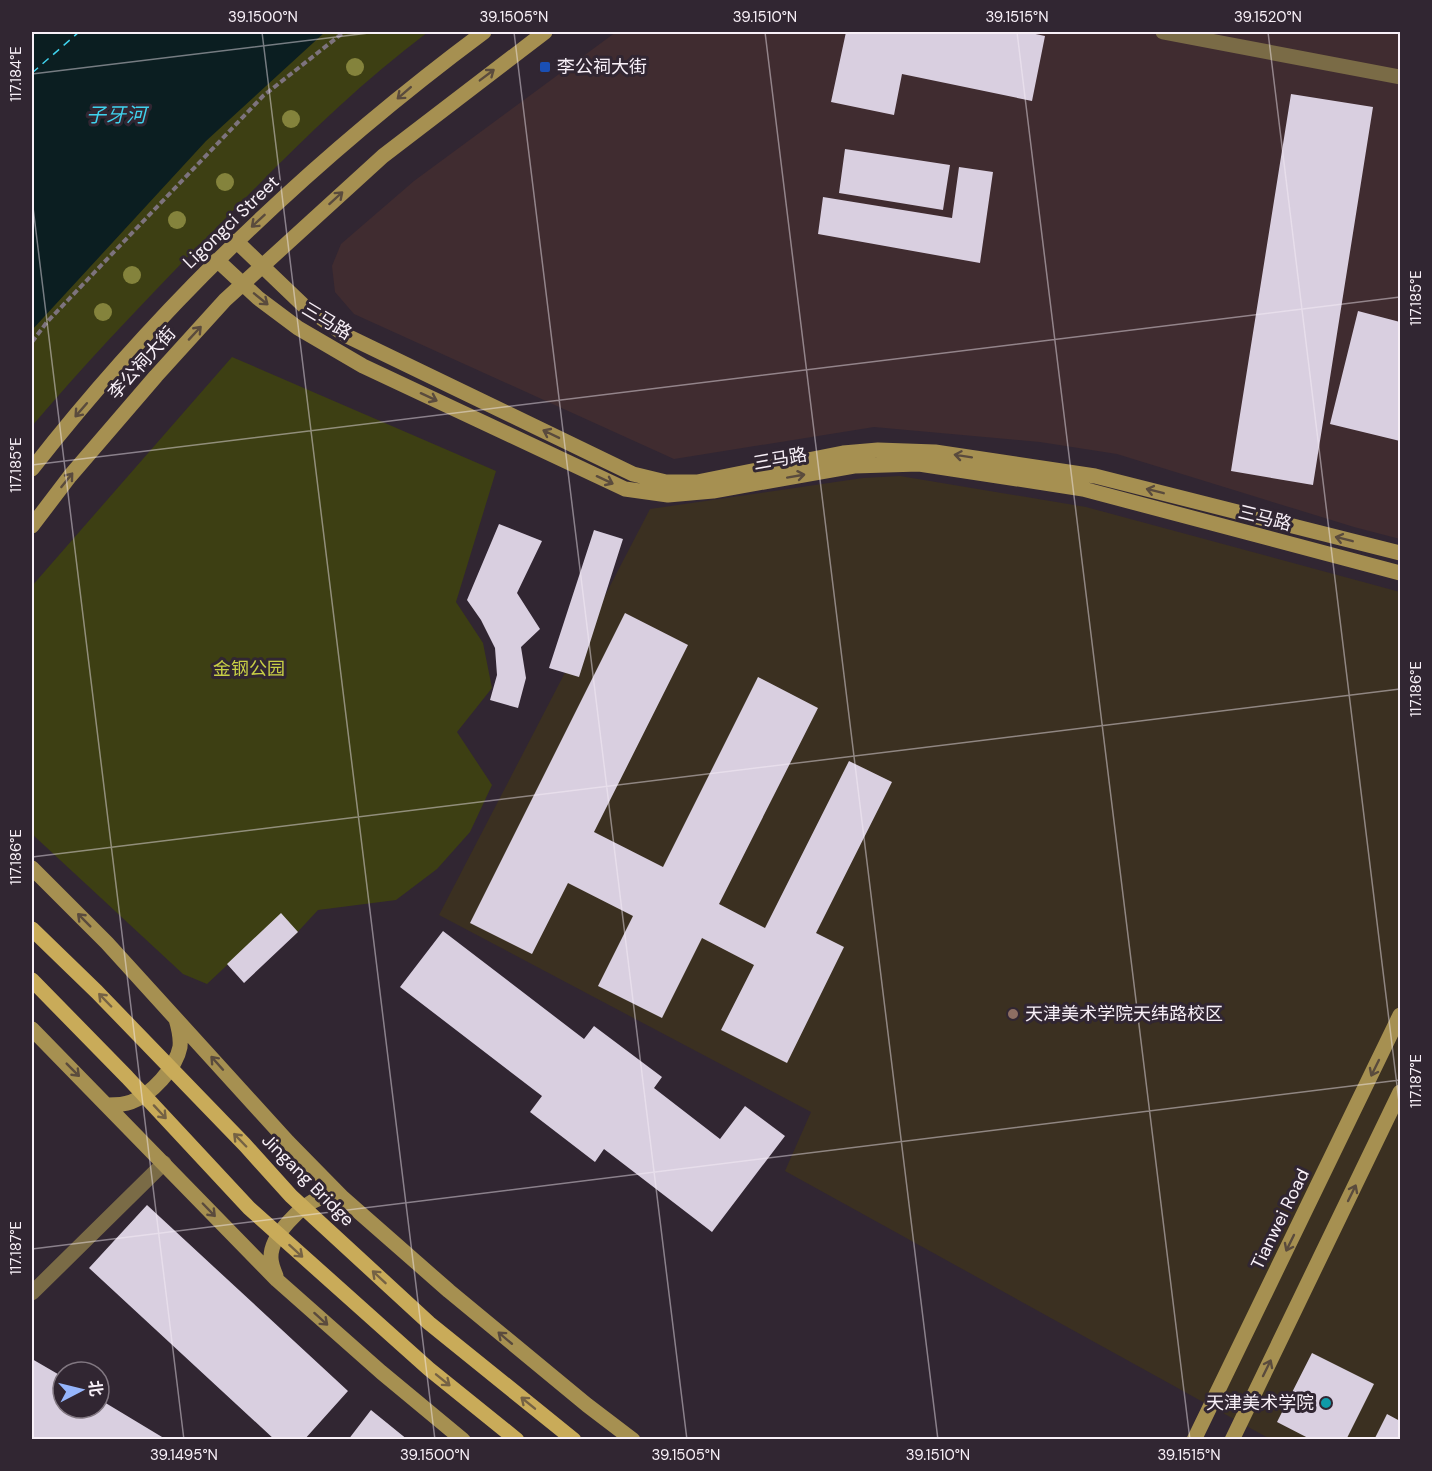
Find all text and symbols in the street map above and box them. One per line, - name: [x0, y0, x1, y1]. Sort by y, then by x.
- text: 39.1500°N: [228, 7, 298, 27]
- text: 39.1505°N: [480, 7, 548, 27]
- text: 39.1510°N: [733, 7, 797, 27]
- text: 39.1515°N: [985, 7, 1049, 27]
- text: 39.1520°N: [1234, 7, 1302, 27]
- text: 117.184°E: [6, 46, 26, 102]
- place label: 李公祠大街: [557, 55, 647, 79]
- marker: 李公祠大街: [538, 60, 552, 74]
- one-way arrow: [479, 68, 495, 81]
- one-way arrow: [397, 86, 412, 100]
- water label: 子牙河: [86, 102, 150, 128]
- street label: Ligongci Street: [178, 170, 284, 274]
- one-way arrow: [329, 191, 344, 205]
- one-way arrow: [250, 214, 265, 229]
- text: 117.185°E: [1406, 270, 1426, 326]
- one-way arrow: [253, 292, 268, 306]
- street label: 三马路: [298, 297, 356, 345]
- street label: 李公祠大街: [103, 322, 181, 404]
- one-way arrow: [188, 325, 202, 340]
- one-way arrow: [419, 391, 437, 403]
- one-way arrow: [74, 402, 88, 417]
- one-way arrow: [542, 428, 560, 439]
- text: 117.185°E: [6, 437, 26, 493]
- street label: 三马路: [751, 442, 809, 476]
- one-way arrow: [954, 450, 973, 461]
- one-way arrow: [786, 470, 806, 481]
- one-way arrow: [61, 472, 74, 488]
- one-way arrow: [596, 474, 614, 486]
- one-way arrow: [1146, 485, 1165, 496]
- street label: 三马路: [1236, 500, 1294, 536]
- one-way arrow: [1335, 532, 1354, 544]
- park label: 金钢公园: [213, 657, 285, 681]
- text: 117.186°E: [1406, 661, 1426, 717]
- text: 117.186°E: [6, 829, 26, 885]
- one-way arrow: [77, 913, 92, 928]
- one-way arrow: [97, 993, 112, 1008]
- place label: 天津美术学院天纬路校区: [1025, 1002, 1223, 1026]
- marker: 天津美术学院天纬路校区: [1006, 1007, 1020, 1021]
- text: 117.187°E: [1406, 1054, 1426, 1108]
- one-way arrow: [210, 1056, 224, 1071]
- one-way arrow: [1368, 1059, 1380, 1077]
- one-way arrow: [65, 1063, 80, 1078]
- one-way arrow: [153, 1105, 167, 1120]
- street label: Jingang Bridge: [256, 1128, 360, 1232]
- one-way arrow: [233, 1133, 248, 1148]
- street label: Tianwei Road: [1245, 1165, 1315, 1273]
- one-way arrow: [1346, 1184, 1358, 1202]
- one-way arrow: [202, 1202, 217, 1217]
- text: 117.187°E: [6, 1221, 26, 1275]
- one-way arrow: [1283, 1234, 1295, 1252]
- one-way arrow: [289, 1244, 304, 1258]
- one-way arrow: [372, 1270, 387, 1284]
- one-way arrow: [313, 1312, 328, 1326]
- one-way arrow: [497, 1331, 513, 1344]
- one-way arrow: [1261, 1359, 1273, 1377]
- north arrow: [51, 1360, 111, 1420]
- one-way arrow: [435, 1373, 451, 1386]
- text: 北: [84, 1379, 107, 1397]
- place label: 天津美术学院: [1206, 1391, 1314, 1415]
- one-way arrow: [520, 1396, 536, 1409]
- marker: 天津美术学院: [1319, 1396, 1333, 1410]
- text: 39.1495°N: [150, 1445, 218, 1465]
- text: 39.1500°N: [400, 1445, 470, 1465]
- text: 39.1505°N: [652, 1445, 720, 1465]
- text: 39.1510°N: [906, 1445, 970, 1465]
- text: 39.1515°N: [1157, 1445, 1221, 1465]

